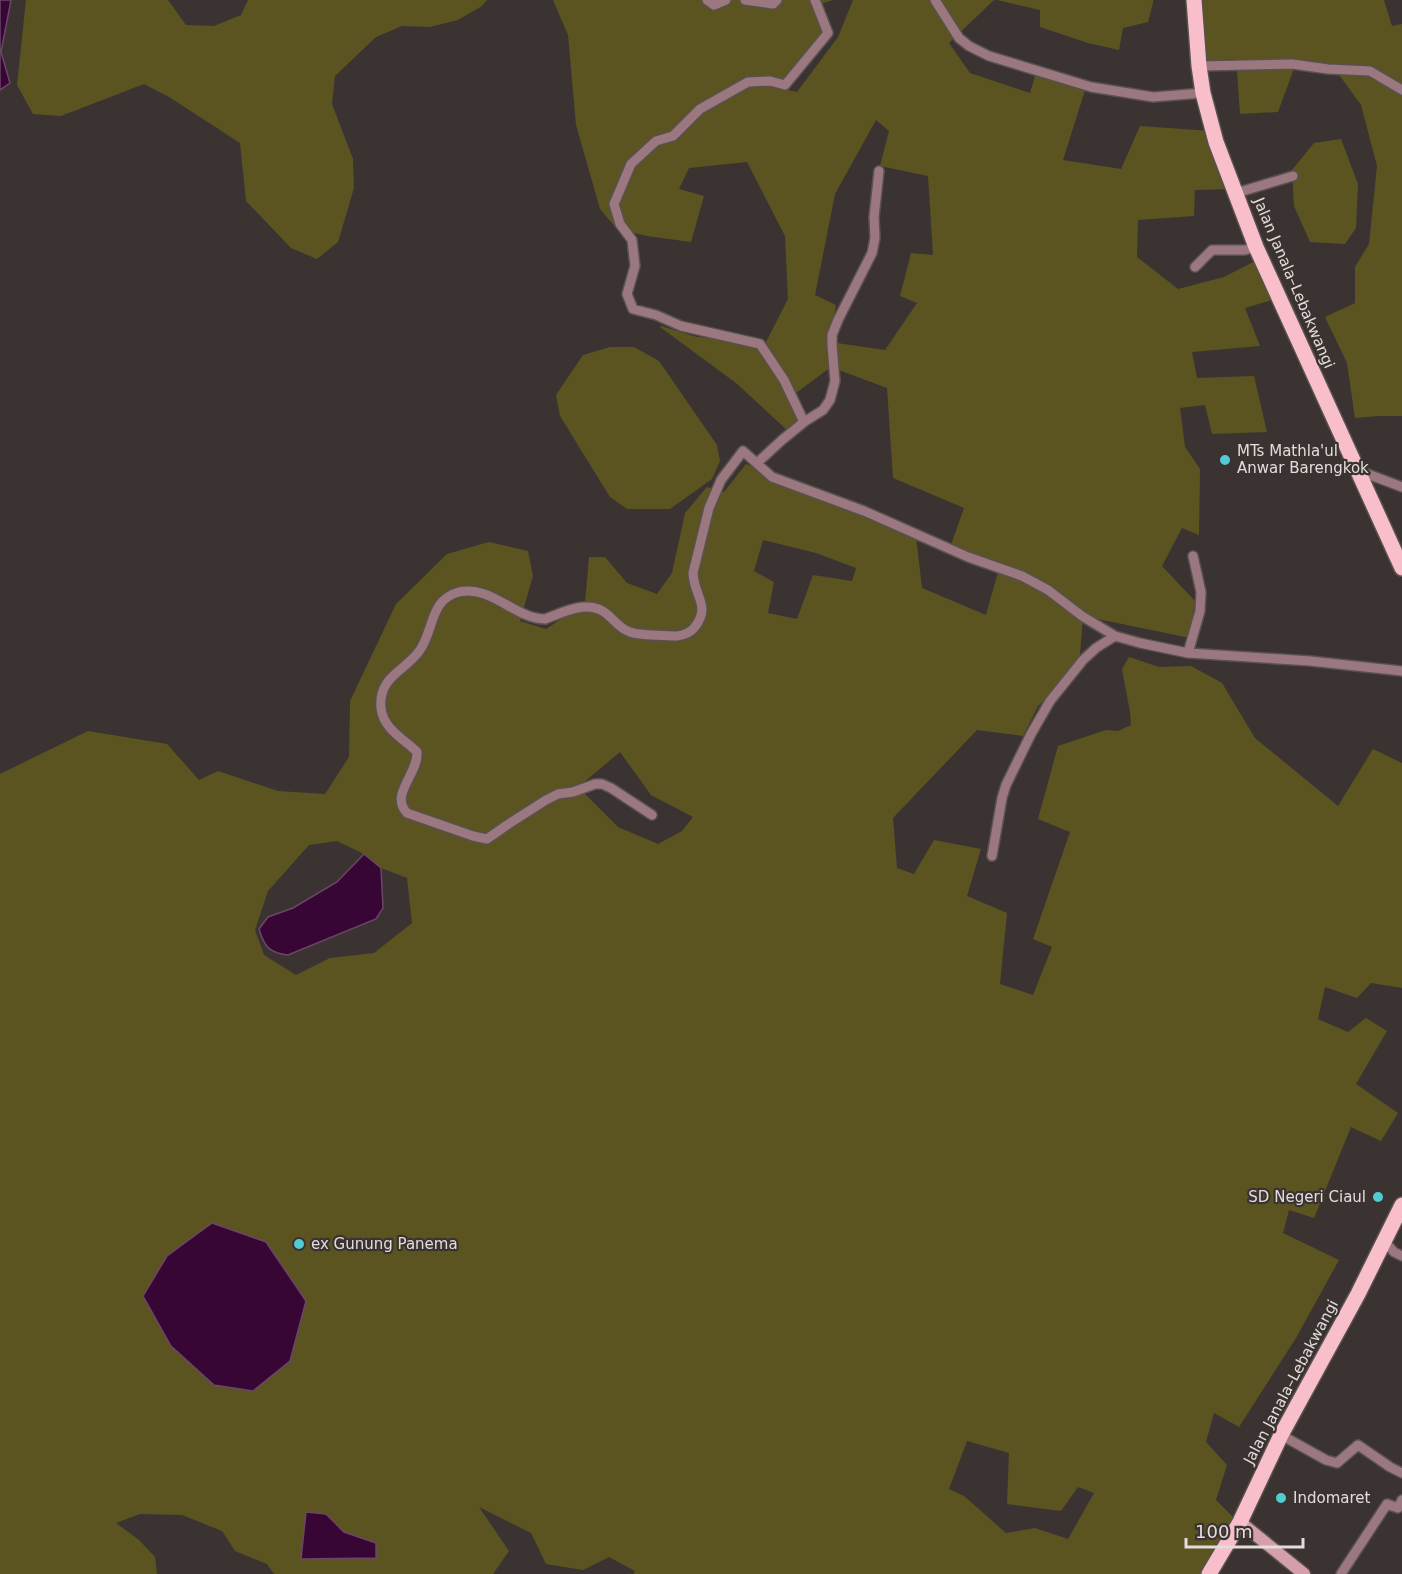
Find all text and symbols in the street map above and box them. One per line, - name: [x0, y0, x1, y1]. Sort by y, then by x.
- street label: Jalan Janala–Lebakwangi: [1249, 194, 1338, 371]
- place label: MTs Mathla'ul Anwar Barengkok: [1237, 442, 1369, 477]
- marker: MTs Mathla'ul Anwar Barengkok: [1218, 453, 1232, 467]
- place label: SD Negeri Ciaul: [1248, 1188, 1366, 1206]
- marker: SD Negeri Ciaul: [1371, 1190, 1385, 1204]
- place label: ex Gunung Panema: [311, 1235, 458, 1253]
- marker: ex Gunung Panema: [292, 1237, 306, 1251]
- street label: Jalan Janala–Lebakwangi: [1239, 1297, 1342, 1468]
- place label: Indomaret: [1293, 1489, 1370, 1507]
- marker: Indomaret: [1274, 1491, 1288, 1505]
- scale bar: [1186, 1511, 1303, 1549]
- text: 100 m: [1195, 1521, 1253, 1542]

